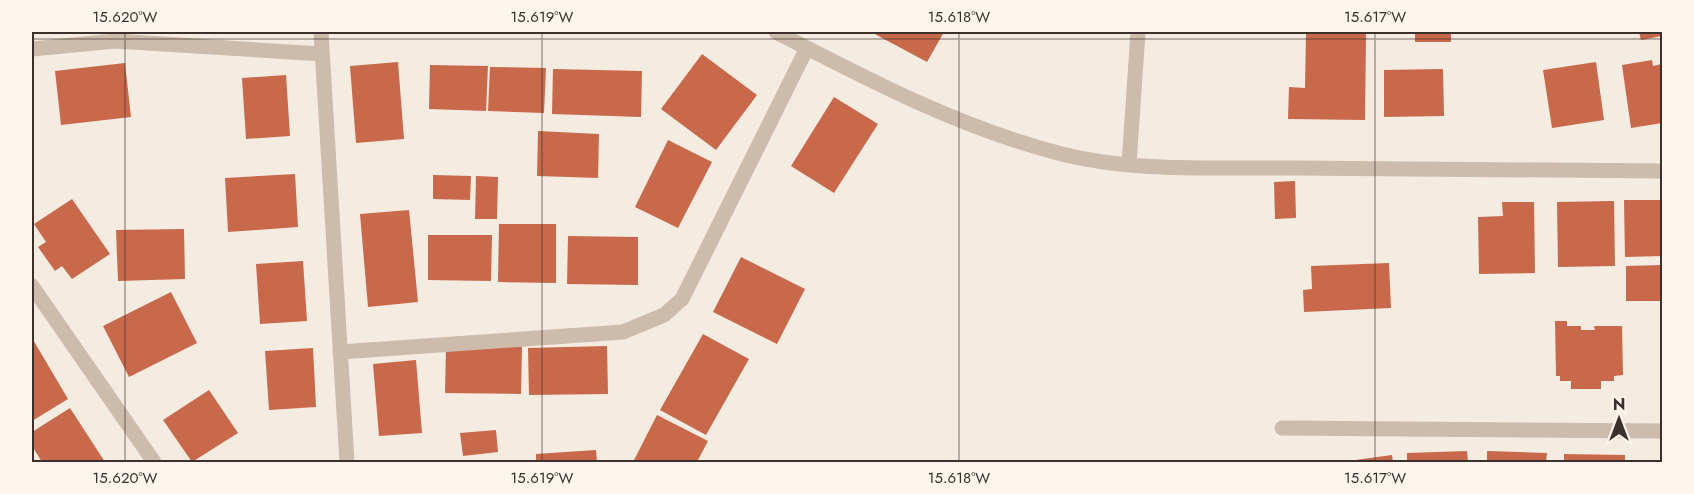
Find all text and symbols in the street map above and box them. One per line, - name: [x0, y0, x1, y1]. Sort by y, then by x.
- text: 15.620°W: [93, 6, 158, 28]
- text: 15.619°W: [511, 6, 574, 28]
- text: 15.618°W: [928, 6, 990, 28]
- text: 15.617°W: [1344, 6, 1406, 28]
- north arrow: [1589, 389, 1649, 449]
- text: N: [1613, 393, 1625, 416]
- text: 15.620°W: [93, 467, 158, 489]
- text: 15.619°W: [511, 467, 574, 489]
- text: 15.618°W: [928, 467, 990, 489]
- text: 15.617°W: [1344, 467, 1406, 489]

